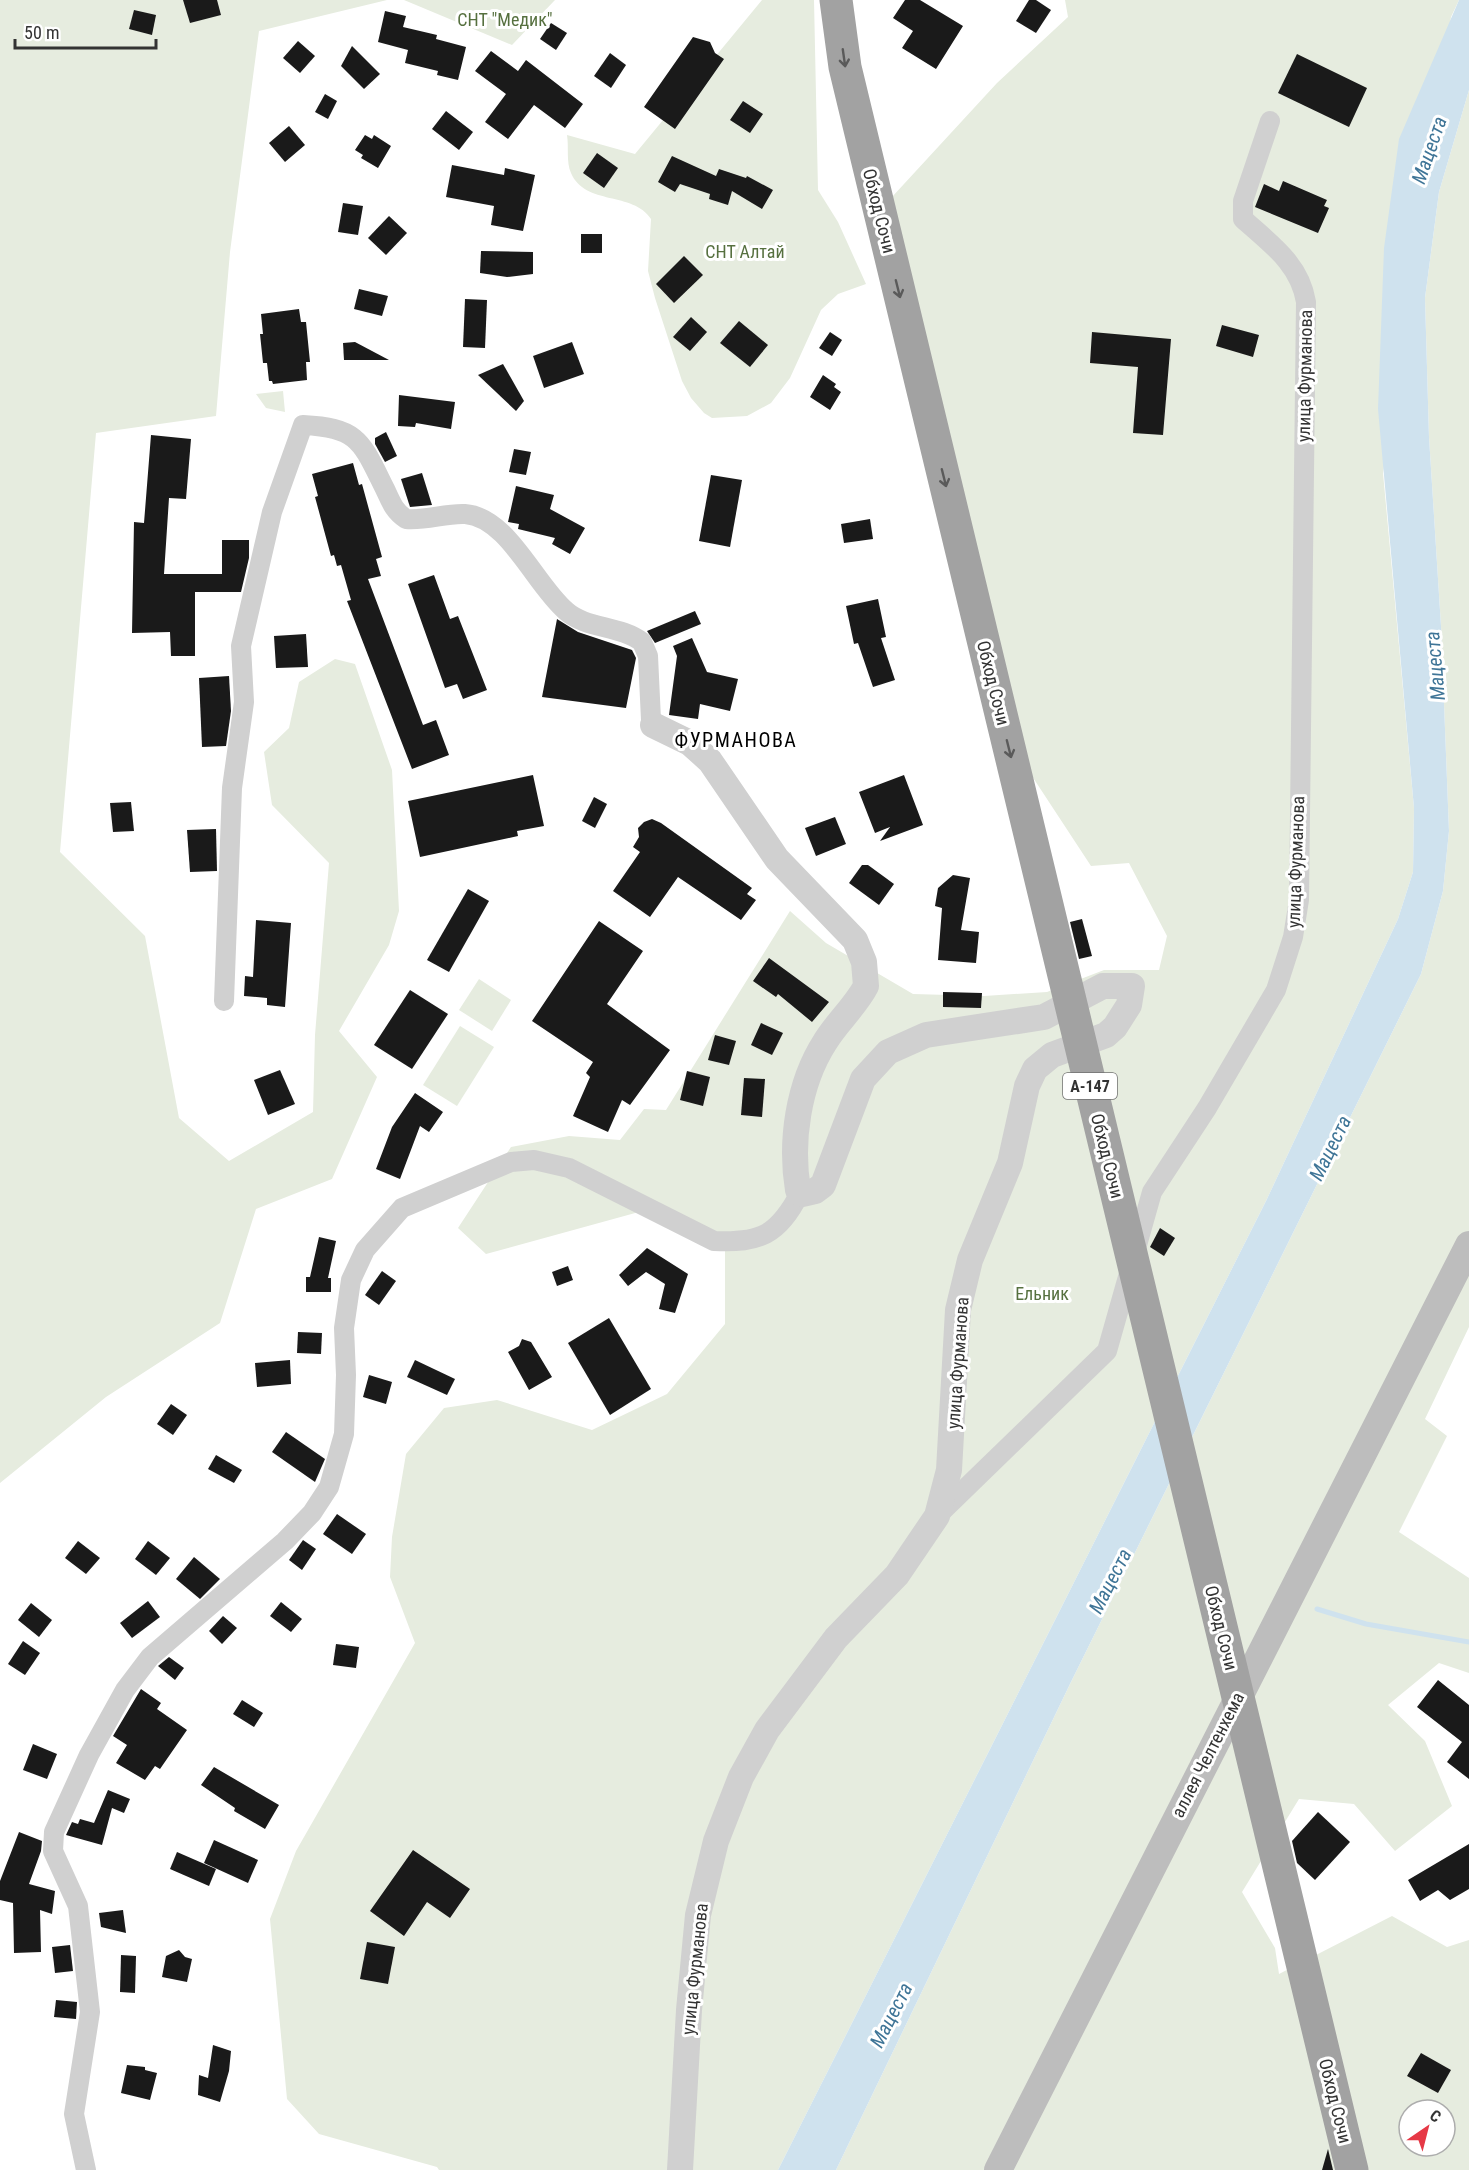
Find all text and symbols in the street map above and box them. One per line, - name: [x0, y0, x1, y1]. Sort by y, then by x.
- park label: СНТ "Медик": [457, 9, 553, 30]
- scale bar: [15, 12, 156, 50]
- text: 50 m: [24, 22, 59, 43]
- one-way arrow: [838, 48, 849, 67]
- water label: Мацеста: [1406, 113, 1452, 187]
- street label: Обход Сочи: [859, 166, 900, 255]
- park label: СНТ Алтай: [705, 241, 785, 262]
- one-way arrow: [893, 279, 905, 298]
- street label: улица Фурманова: [1293, 310, 1316, 442]
- one-way arrow: [938, 468, 950, 487]
- water label: Мацеста: [1420, 630, 1450, 702]
- street label: Обход Сочи: [973, 638, 1014, 727]
- district label: ФУРМАНОВА: [675, 728, 797, 752]
- one-way arrow: [1004, 740, 1016, 759]
- street label: улица Фурманова: [1283, 795, 1308, 928]
- road number: А-147: [1063, 1073, 1117, 1099]
- street label: Обход Сочи: [1087, 1111, 1128, 1200]
- water label: Мацеста: [1304, 1111, 1356, 1185]
- park label: Ельник: [1015, 1283, 1069, 1304]
- street label: улица Фурманова: [942, 1296, 973, 1430]
- water label: Мацеста: [1084, 1545, 1136, 1617]
- street label: Обход Сочи: [1201, 1583, 1242, 1672]
- street label: аллея Челтенхема: [1167, 1689, 1248, 1821]
- street label: улица Фурманова: [677, 1902, 712, 2036]
- water label: Мацеста: [865, 1979, 917, 2051]
- street label: Обход Сочи: [1315, 2056, 1356, 2145]
- north arrow: [1397, 2098, 1457, 2158]
- text: С: [1426, 2106, 1445, 2127]

